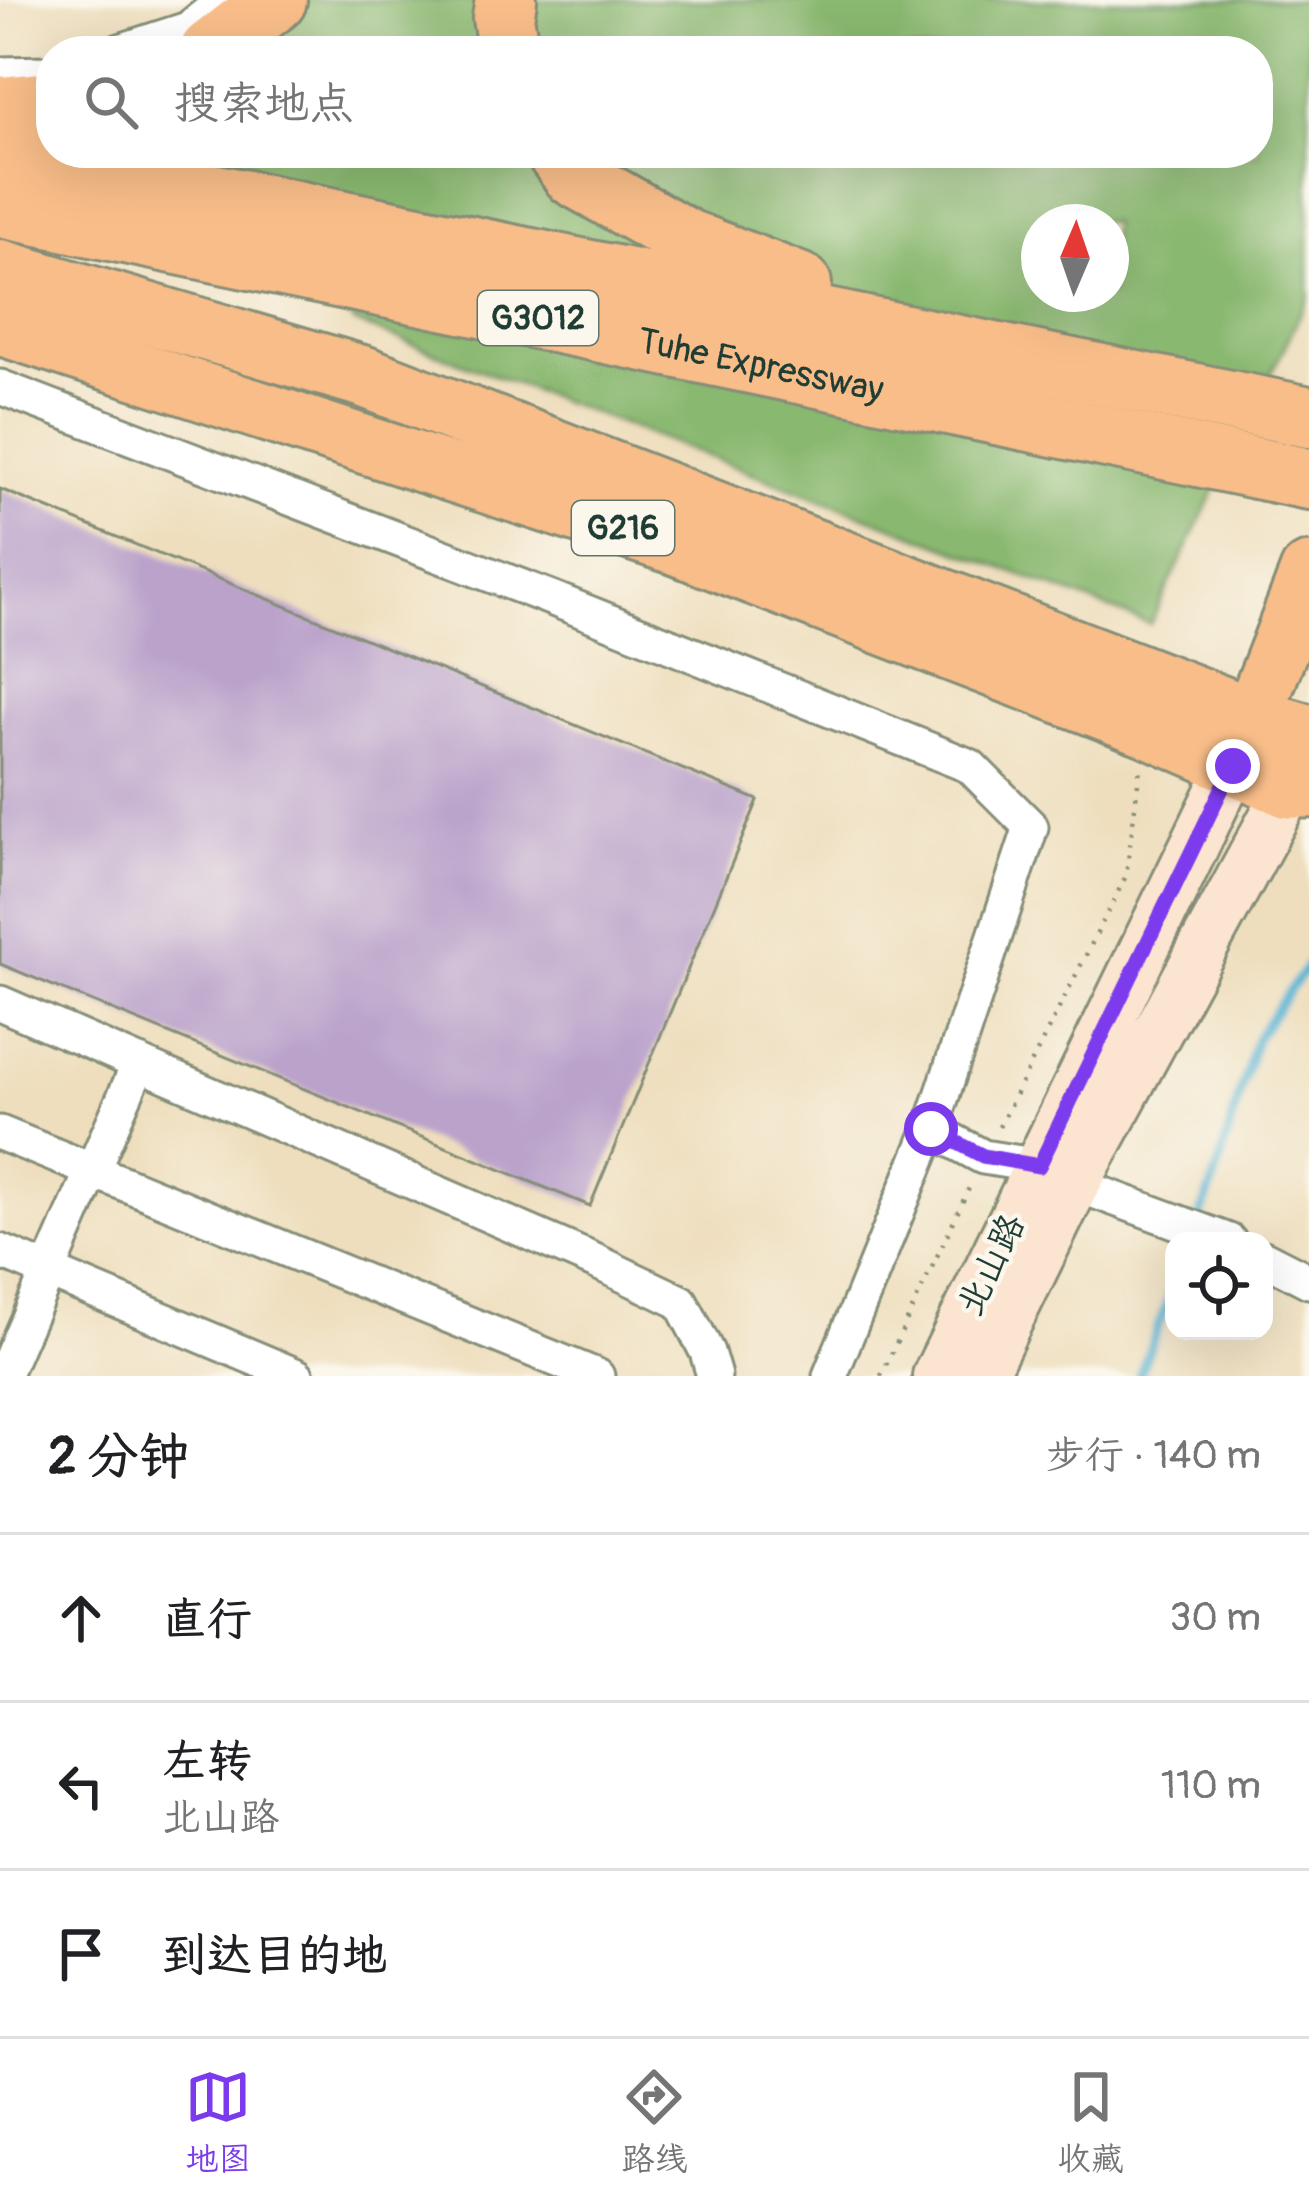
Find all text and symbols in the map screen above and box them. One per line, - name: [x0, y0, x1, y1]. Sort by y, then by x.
- search box: [36, 36, 1273, 168]
- icon: search: [78, 69, 144, 135]
- text: 搜索地点: [174, 76, 354, 132]
- north arrow: [1021, 204, 1129, 312]
- road number: G3012: [478, 291, 598, 345]
- street label: Tuhe Expressway: [634, 318, 888, 413]
- road number: G216: [572, 501, 674, 555]
- route end: [1206, 739, 1260, 793]
- route start: [904, 1102, 958, 1156]
- street label: 北山路: [947, 1207, 1035, 1323]
- map controls: [1165, 1232, 1273, 1340]
- button: locate: [1165, 1232, 1273, 1340]
- text: 2 分钟: [48, 1425, 190, 1489]
- text: 步行 · 140 m: [1046, 1431, 1261, 1480]
- icon: ahead: [48, 1585, 114, 1651]
- text: 直行: [162, 1592, 252, 1648]
- text: 30 m: [1170, 1593, 1261, 1642]
- text: 左转: [162, 1734, 252, 1790]
- icon: left: [48, 1753, 114, 1819]
- text: 110 m: [1161, 1761, 1261, 1810]
- text: 北山路: [162, 1793, 279, 1842]
- icon: arrive: [48, 1921, 114, 1987]
- text: 到达目的地: [162, 1928, 387, 1984]
- tab: 地图: [185, 2064, 251, 2180]
- tab: 路线: [621, 2064, 687, 2180]
- tab: 收藏: [1058, 2064, 1124, 2180]

